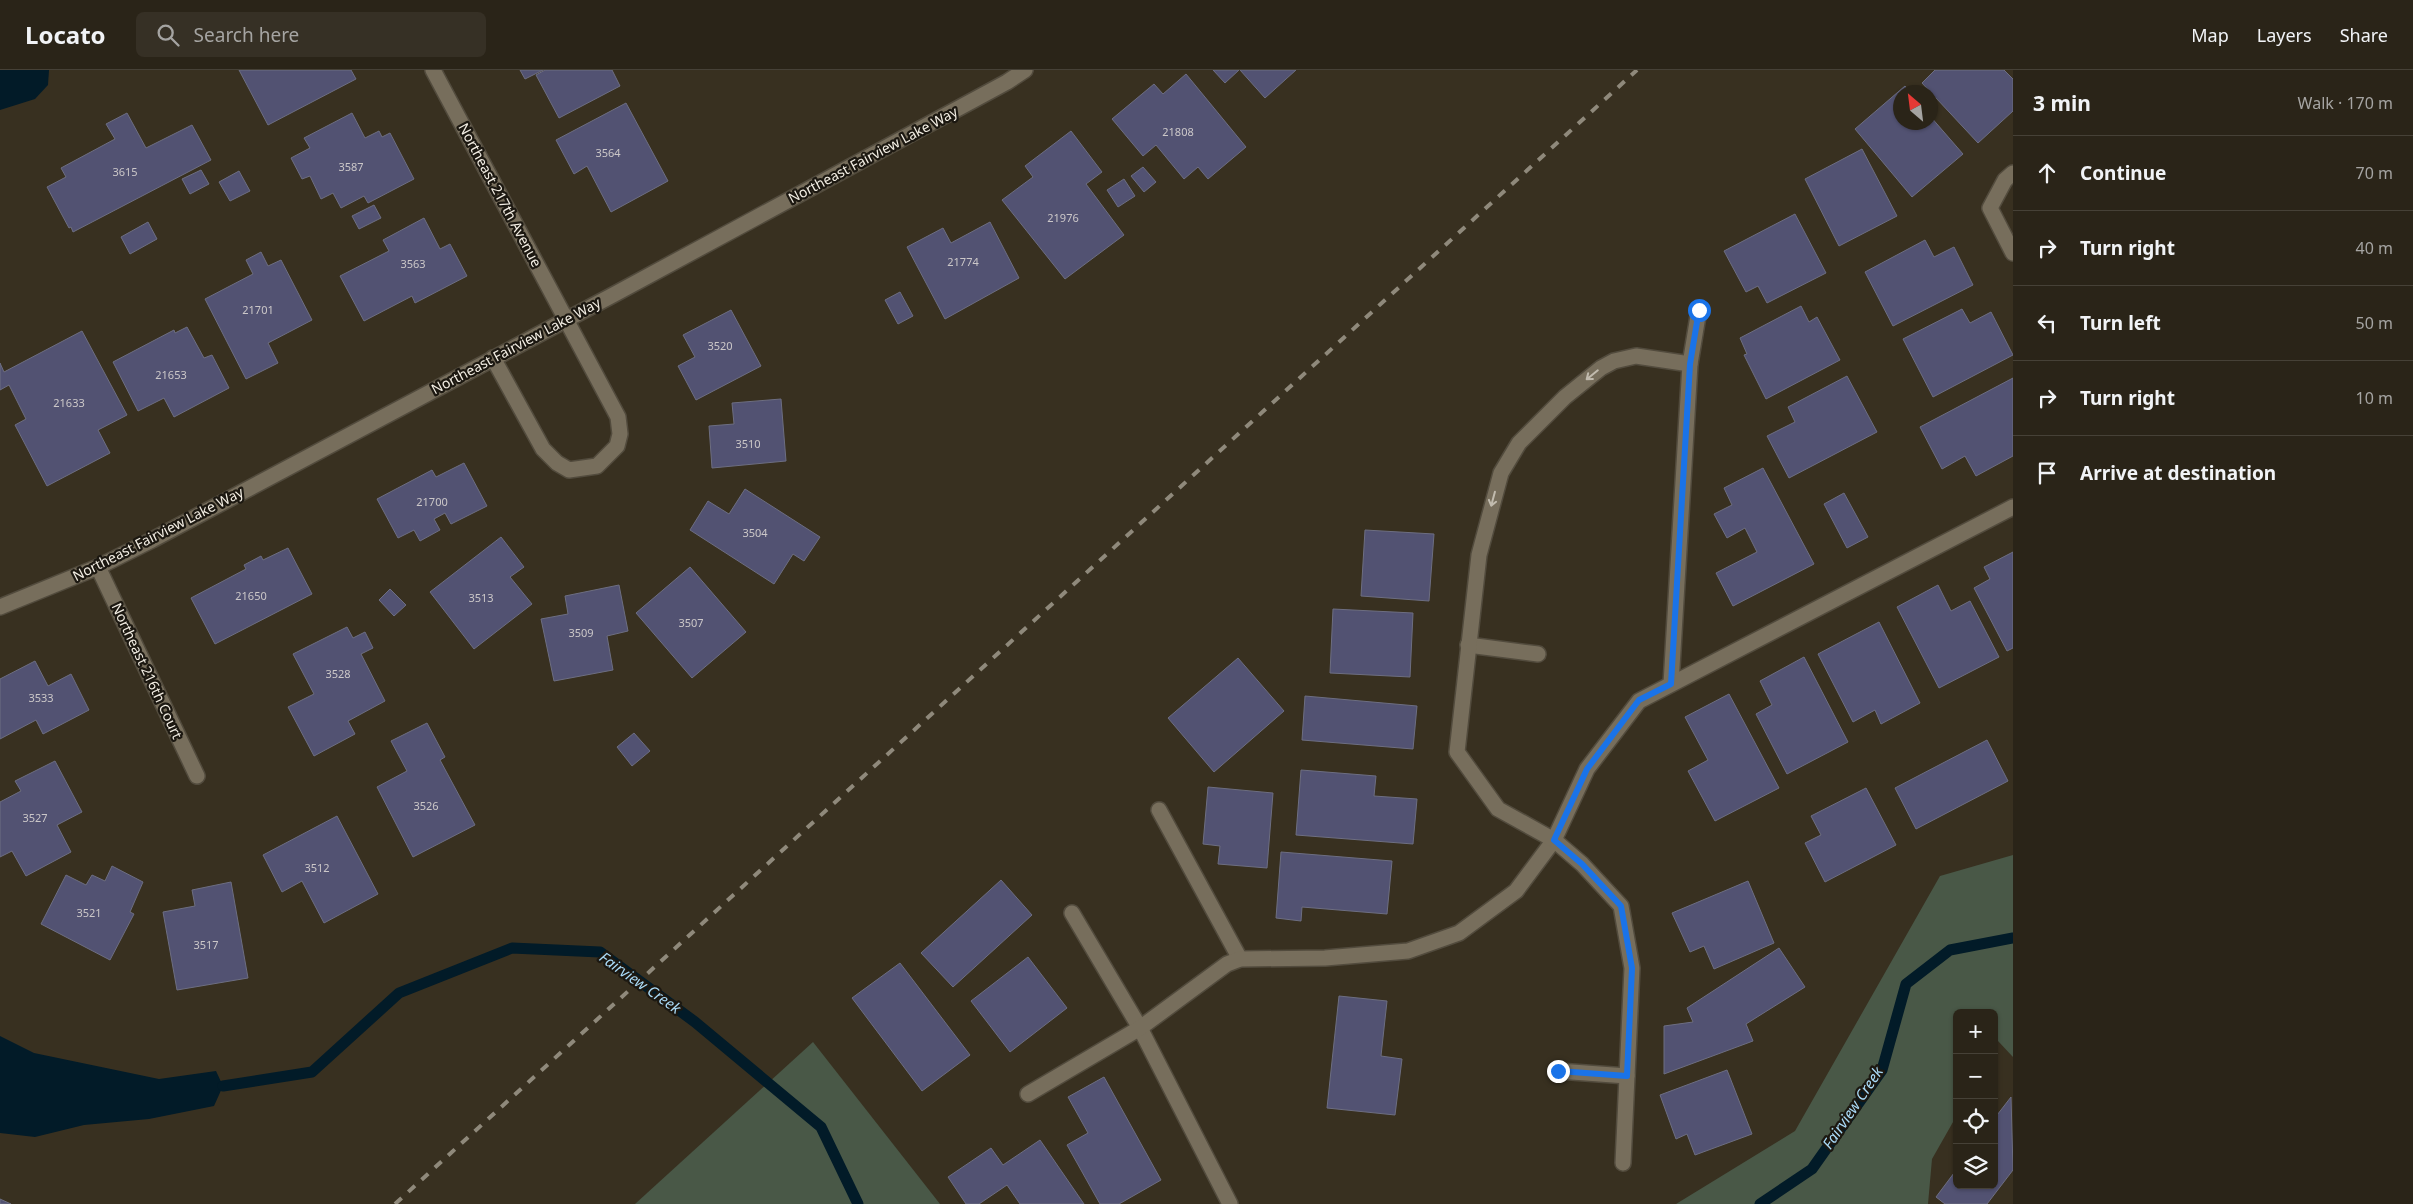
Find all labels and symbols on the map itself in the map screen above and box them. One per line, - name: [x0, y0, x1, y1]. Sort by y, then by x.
- north arrow: [1893, 85, 1938, 130]
- street label: Northeast Fairview Lake Way: [785, 101, 962, 207]
- street label: Northeast 217th Avenue: [454, 120, 546, 270]
- house number: 21808: [1162, 124, 1194, 139]
- house number: 3564: [595, 145, 621, 160]
- house number: 3587: [338, 159, 364, 174]
- house number: 3615: [112, 164, 138, 179]
- house number: 21976: [1047, 210, 1079, 225]
- house number: 21774: [947, 254, 979, 269]
- house number: 3563: [400, 256, 426, 271]
- street label: Northeast Fairview Lake Way: [428, 292, 605, 398]
- route start: [1688, 299, 1711, 322]
- house number: 21701: [242, 302, 274, 317]
- house number: 3520: [707, 338, 733, 353]
- house number: 21653: [155, 367, 187, 382]
- one-way arrow: [1586, 370, 1599, 381]
- house number: 21633: [53, 395, 85, 410]
- house number: 3510: [735, 436, 761, 451]
- street label: Northeast Fairview Lake Way: [69, 482, 247, 585]
- one-way arrow: [1488, 491, 1498, 507]
- house number: 21700: [416, 494, 448, 509]
- house number: 3504: [742, 525, 768, 540]
- house number: 21650: [235, 588, 267, 603]
- house number: 3513: [468, 590, 494, 605]
- street label: Northeast 216th Court: [108, 600, 187, 742]
- house number: 3507: [678, 615, 704, 630]
- house number: 3509: [568, 625, 594, 640]
- house number: 3528: [325, 666, 351, 681]
- house number: 3533: [28, 690, 54, 705]
- house number: 3526: [413, 798, 439, 813]
- house number: 3527: [22, 810, 48, 825]
- house number: 3512: [304, 860, 330, 875]
- house number: 3521: [76, 905, 102, 920]
- house number: 3517: [193, 937, 219, 952]
- water label: Fairview Creek: [596, 947, 686, 1018]
- route end: [1547, 1060, 1570, 1083]
- water label: Fairview Creek: [1817, 1062, 1887, 1152]

